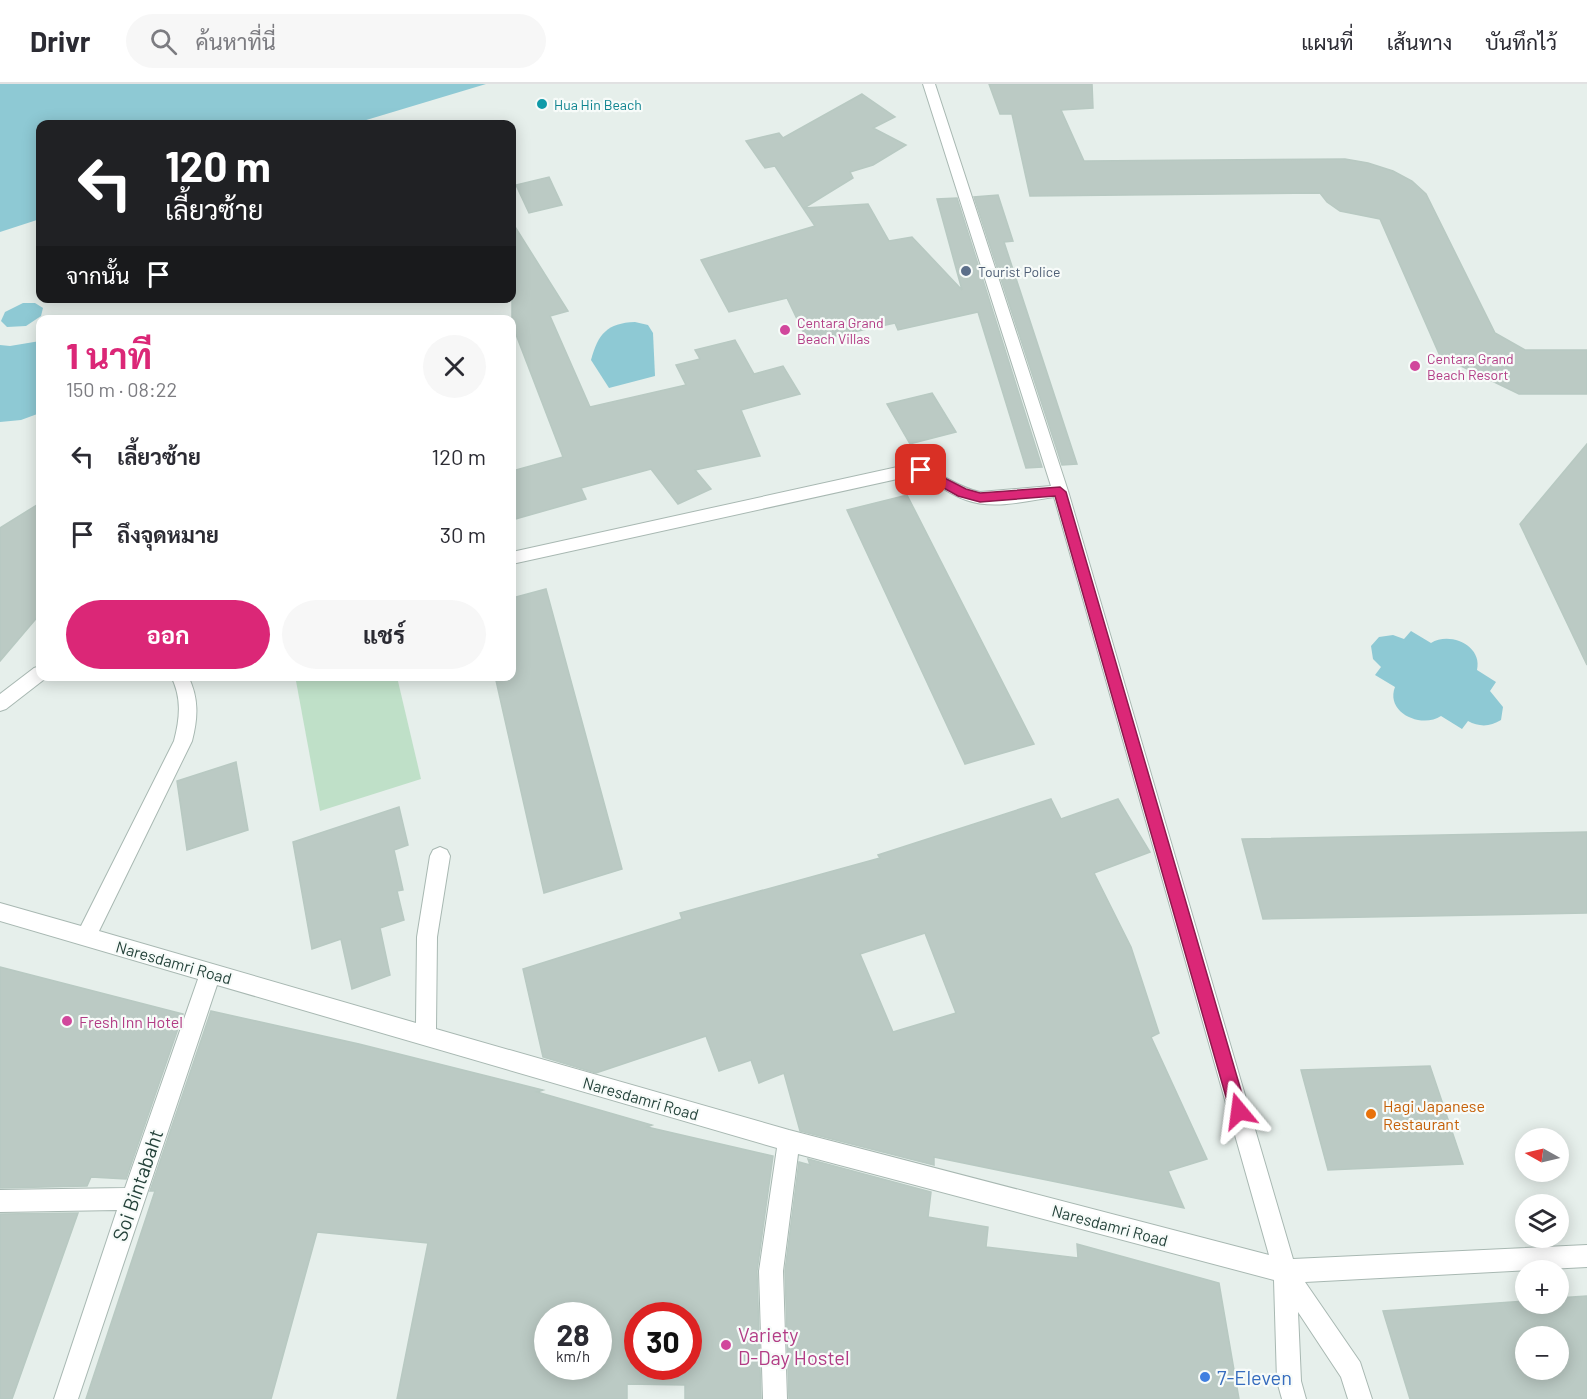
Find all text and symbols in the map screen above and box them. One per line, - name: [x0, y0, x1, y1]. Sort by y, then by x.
- search box: [126, 14, 546, 68]
- text: Drivr: [30, 24, 90, 58]
- icon: search: [147, 25, 180, 58]
- text: ค้นหาที่นี่: [195, 28, 276, 54]
- text: แผนที่: [1301, 29, 1354, 54]
- text: เส้นทาง: [1387, 29, 1452, 54]
- text: บันทึกไว้: [1485, 29, 1557, 54]
- place label: Hua Hin Beach: [554, 96, 642, 113]
- marker: Hua Hin Beach: [535, 97, 549, 111]
- text: 120 m: [165, 140, 271, 190]
- icon: left: [66, 144, 144, 222]
- text: เลี้ยวซ้าย: [165, 193, 263, 225]
- icon: arrive: [142, 258, 175, 291]
- text: จากนั้น: [66, 262, 130, 288]
- place label: Tourist Police: [978, 263, 1061, 280]
- marker: Tourist Police: [959, 264, 973, 278]
- place label: Centara Grand Beach Villas: [797, 314, 884, 347]
- marker: Centara Grand Beach Villas: [778, 323, 792, 337]
- text: 1 นาที: [66, 333, 152, 376]
- button: close: [423, 335, 486, 398]
- place label: Centara Grand Beach Resort: [1427, 350, 1514, 383]
- marker: Centara Grand Beach Resort: [1408, 359, 1422, 373]
- text: 150 m · 08:22: [66, 377, 177, 401]
- icon: left: [66, 440, 99, 473]
- text: เลี้ยวซ้าย: [117, 443, 201, 469]
- text: 120 m: [431, 443, 486, 469]
- pin: [895, 444, 946, 495]
- icon: arrive: [904, 453, 937, 486]
- icon: arrive: [66, 518, 99, 551]
- text: ถึงจุดหมาย: [117, 521, 219, 547]
- text: 30 m: [440, 521, 486, 547]
- button: ออก: [66, 600, 270, 669]
- button: แชร์: [282, 600, 486, 669]
- street label: Naresdamri Road: [114, 936, 234, 988]
- place label: Fresh Inn Hotel: [79, 1012, 183, 1031]
- marker: Fresh Inn Hotel: [60, 1014, 74, 1028]
- street label: Naresdamri Road: [581, 1072, 701, 1124]
- position arrow: [1207, 1079, 1271, 1143]
- place label: Hagi Japanese Restaurant: [1383, 1096, 1485, 1133]
- marker: Hagi Japanese Restaurant: [1364, 1107, 1378, 1121]
- street label: Soi Bintabaht: [107, 1126, 167, 1244]
- north arrow: [1515, 1128, 1569, 1182]
- map controls: [1515, 1128, 1569, 1380]
- button: layers: [1515, 1194, 1569, 1248]
- street label: Naresdamri Road: [1050, 1200, 1170, 1250]
- button: +: [1515, 1260, 1569, 1314]
- speed limit sign: 30: [624, 1302, 702, 1380]
- text: 28: [556, 1316, 590, 1352]
- place label: Variety D-Day Hostel: [738, 1322, 850, 1369]
- button: −: [1515, 1326, 1569, 1380]
- marker: Variety D-Day Hostel: [719, 1338, 733, 1352]
- text: km/h: [556, 1347, 590, 1365]
- place label: 7-Eleven: [1217, 1365, 1292, 1389]
- marker: 7-Eleven: [1198, 1370, 1212, 1384]

